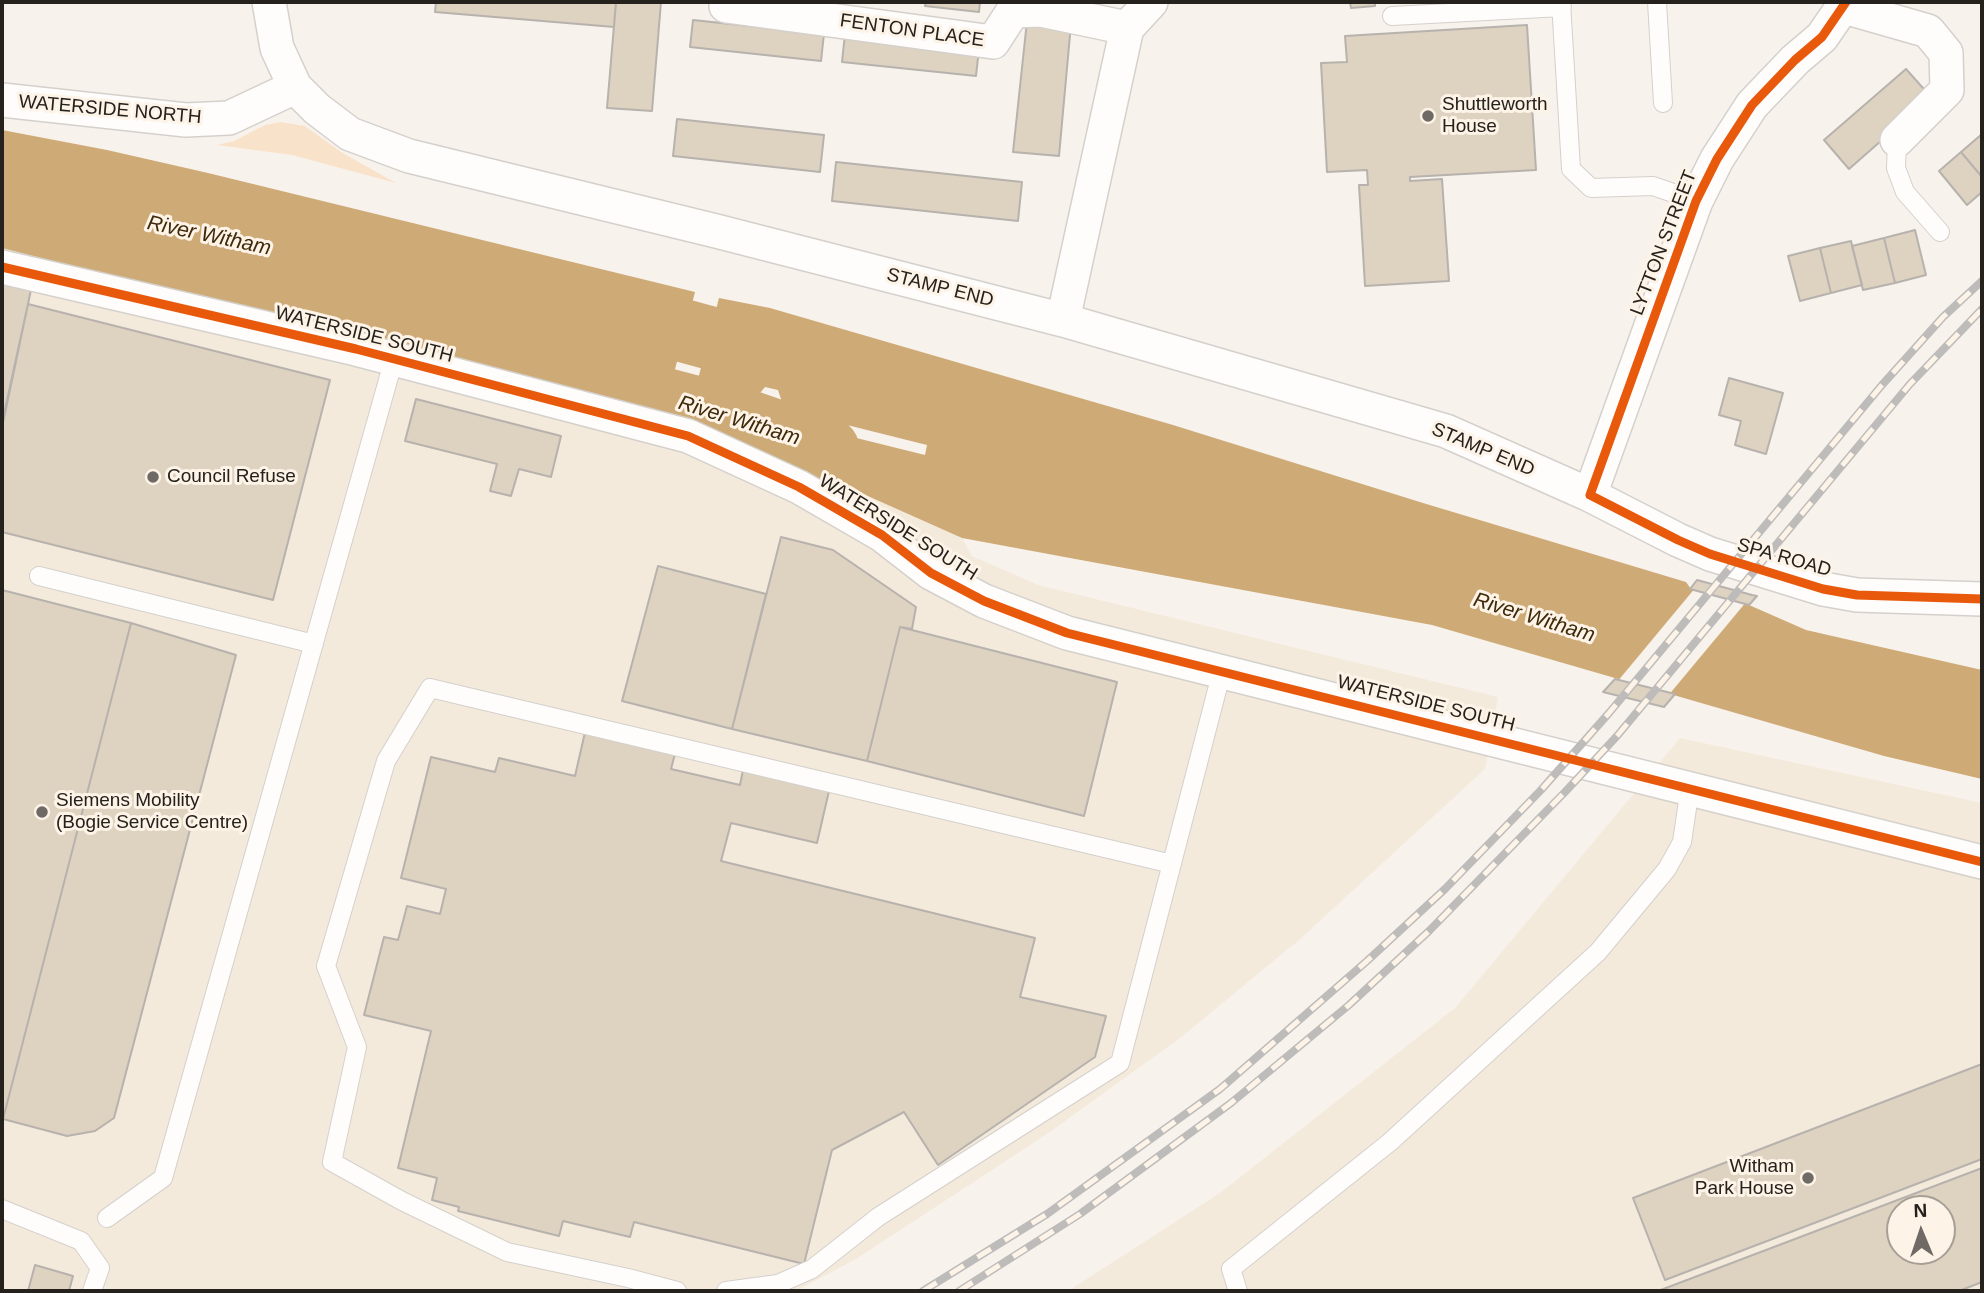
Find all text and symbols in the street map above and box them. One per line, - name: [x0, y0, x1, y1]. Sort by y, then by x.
- street label: FENTON PLACE: [838, 10, 986, 52]
- street label: WATERSIDE NORTH: [18, 91, 202, 129]
- place label: Shuttleworth House: [1442, 94, 1548, 138]
- marker: Shuttleworth House: [1420, 108, 1436, 124]
- street label: LYTTON STREET: [1626, 167, 1702, 319]
- water label: River Witham: [145, 211, 273, 261]
- street label: STAMP END: [884, 264, 996, 312]
- street label: WATERSIDE SOUTH: [273, 302, 455, 368]
- water label: River Witham: [675, 391, 803, 451]
- street label: STAMP END: [1428, 418, 1538, 482]
- place label: Council Refuse: [167, 466, 296, 488]
- marker: Council Refuse: [145, 469, 161, 485]
- street label: WATERSIDE SOUTH: [815, 470, 981, 586]
- street label: SPA ROAD: [1734, 534, 1834, 582]
- water label: River Witham: [1470, 588, 1598, 648]
- street label: WATERSIDE SOUTH: [1335, 671, 1517, 737]
- place label: Siemens Mobility (Bogie Service Centre): [56, 790, 248, 834]
- marker: Siemens Mobility (Bogie Service Centre): [34, 804, 50, 820]
- place label: Witham Park House: [1695, 1156, 1794, 1200]
- marker: Witham Park House: [1800, 1170, 1816, 1186]
- north arrow: [1886, 1195, 1956, 1265]
- text: N: [1913, 1200, 1928, 1221]

